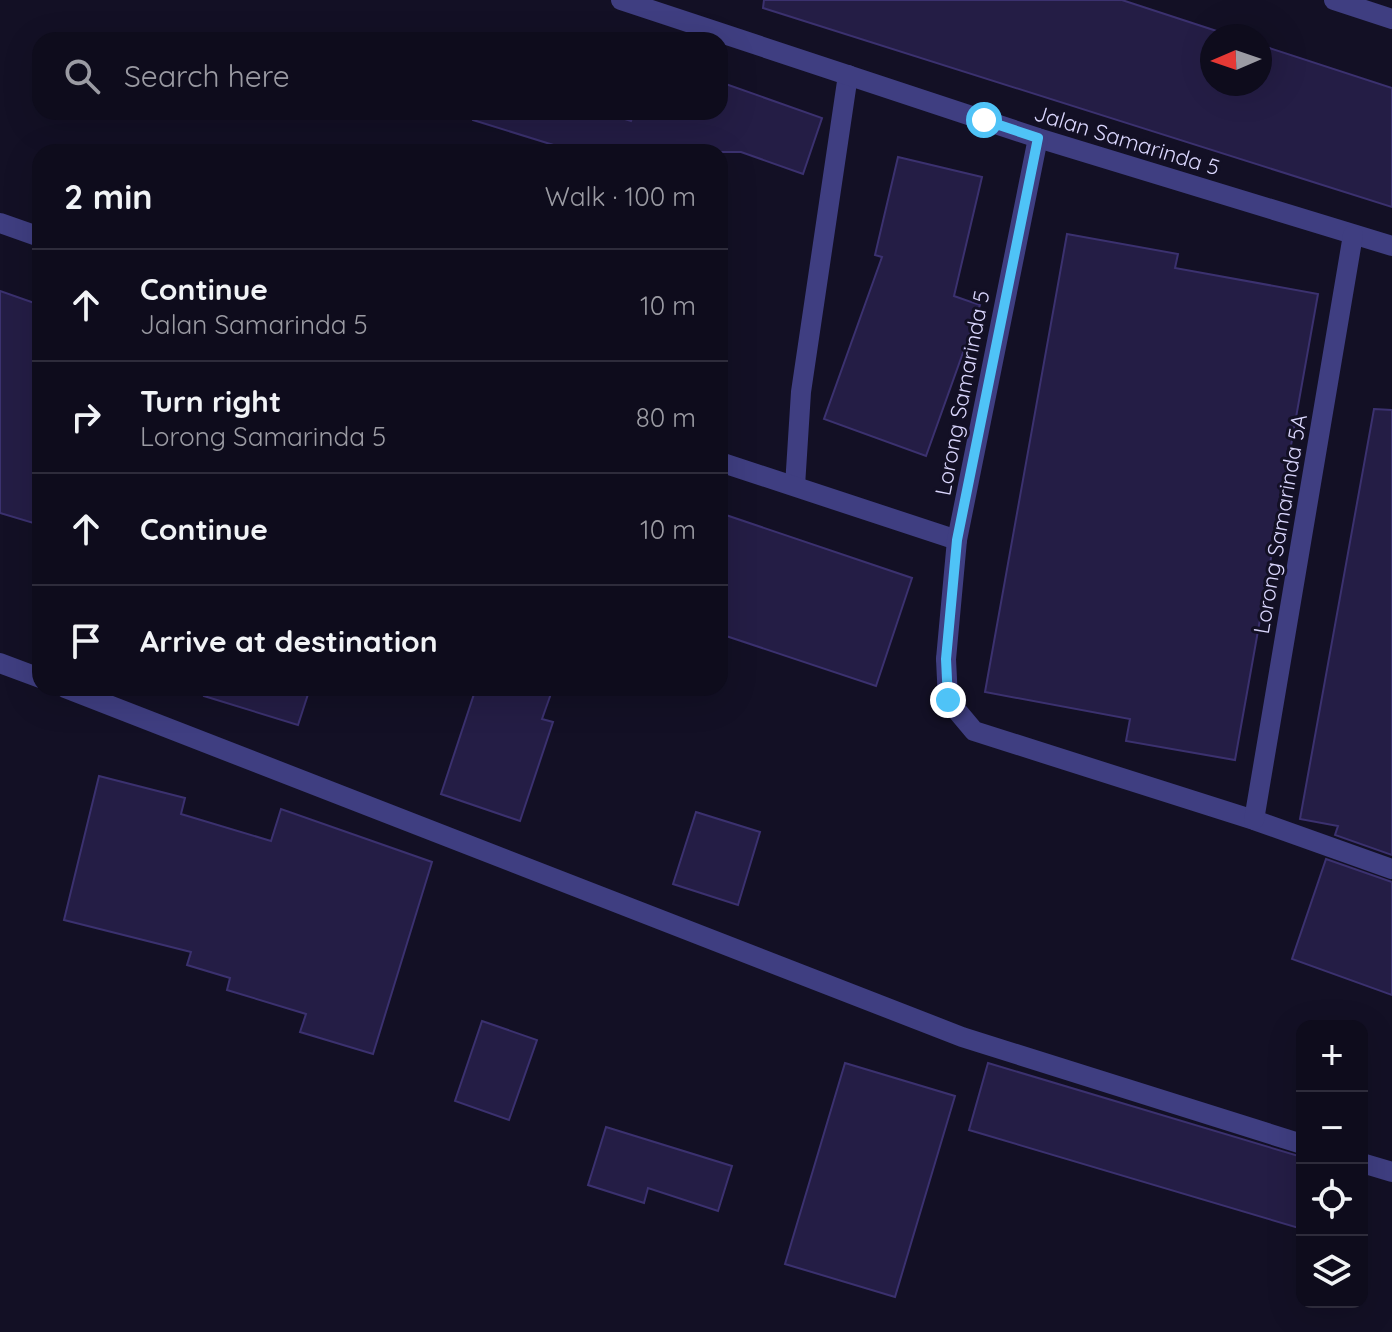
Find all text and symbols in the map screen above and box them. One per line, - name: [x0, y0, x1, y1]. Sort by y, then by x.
- north arrow: [1200, 24, 1272, 96]
- search box: [32, 32, 728, 120]
- icon: search: [60, 54, 104, 98]
- text: Search here: [124, 57, 290, 95]
- street label: Jalan Samarinda 5: [1031, 98, 1223, 182]
- route start: [966, 102, 1002, 138]
- text: 2 min: [64, 175, 153, 218]
- text: Walk · 100 m: [545, 180, 696, 213]
- text: Continue: [140, 270, 268, 308]
- icon: ahead: [64, 283, 108, 327]
- street label: Lorong Samarinda 5: [928, 288, 996, 498]
- text: 10 m: [640, 289, 696, 322]
- text: Jalan Samarinda 5: [140, 308, 368, 341]
- text: Turn right: [140, 382, 281, 420]
- icon: right: [64, 395, 108, 439]
- text: 80 m: [636, 401, 696, 434]
- street label: Lorong Samarinda 5A: [1247, 412, 1313, 636]
- text: Lorong Samarinda 5: [140, 420, 386, 453]
- icon: ahead: [64, 507, 108, 551]
- text: Continue: [140, 510, 268, 548]
- text: 10 m: [640, 513, 696, 546]
- icon: arrive: [64, 619, 108, 663]
- text: Arrive at destination: [140, 622, 438, 660]
- route end: [930, 682, 966, 718]
- map controls: [1296, 1020, 1368, 1308]
- button: +: [1296, 1020, 1368, 1092]
- button: −: [1296, 1092, 1368, 1164]
- button: locate: [1296, 1164, 1368, 1236]
- button: layers: [1296, 1236, 1368, 1308]

